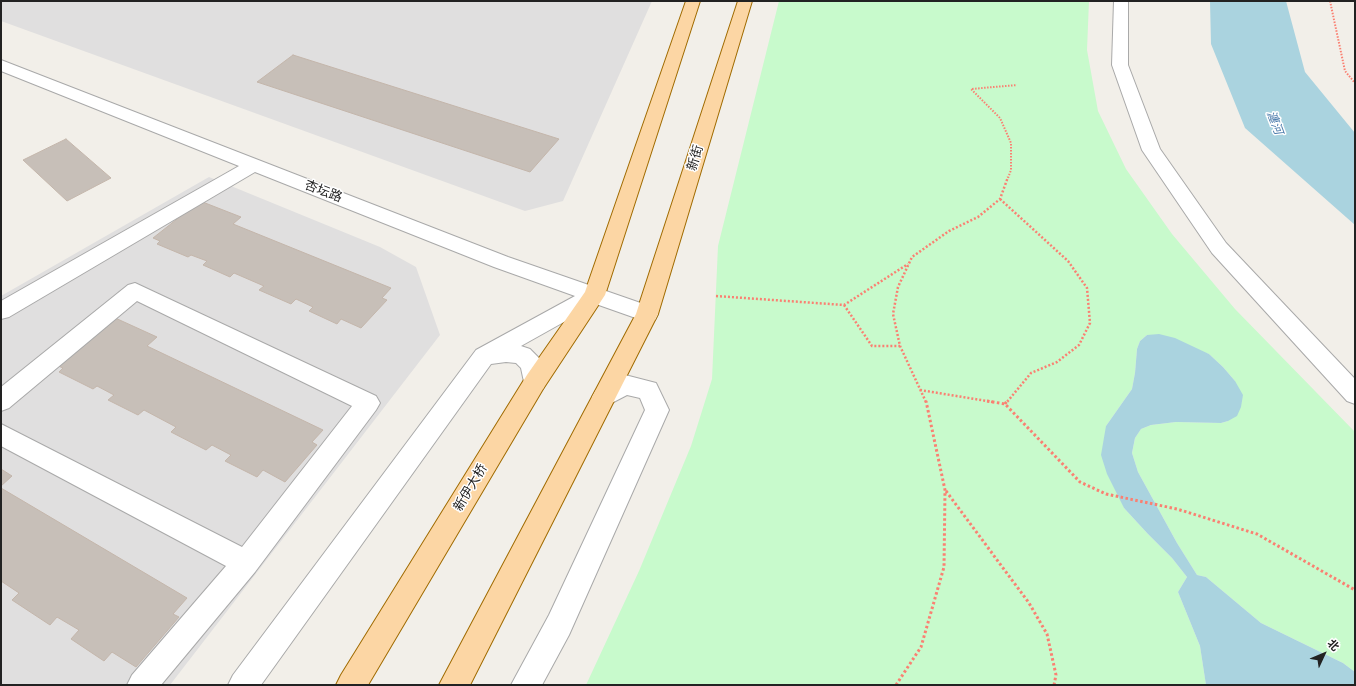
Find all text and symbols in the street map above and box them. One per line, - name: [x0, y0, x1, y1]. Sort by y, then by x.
- water label: 瀍河: [1263, 109, 1285, 137]
- street label: 新街: [685, 143, 707, 173]
- street label: 杏坛路: [302, 178, 344, 206]
- street label: 新伊大桥: [451, 462, 491, 514]
- north arrow: [1304, 634, 1344, 674]
- text: 北: [1324, 637, 1341, 654]

